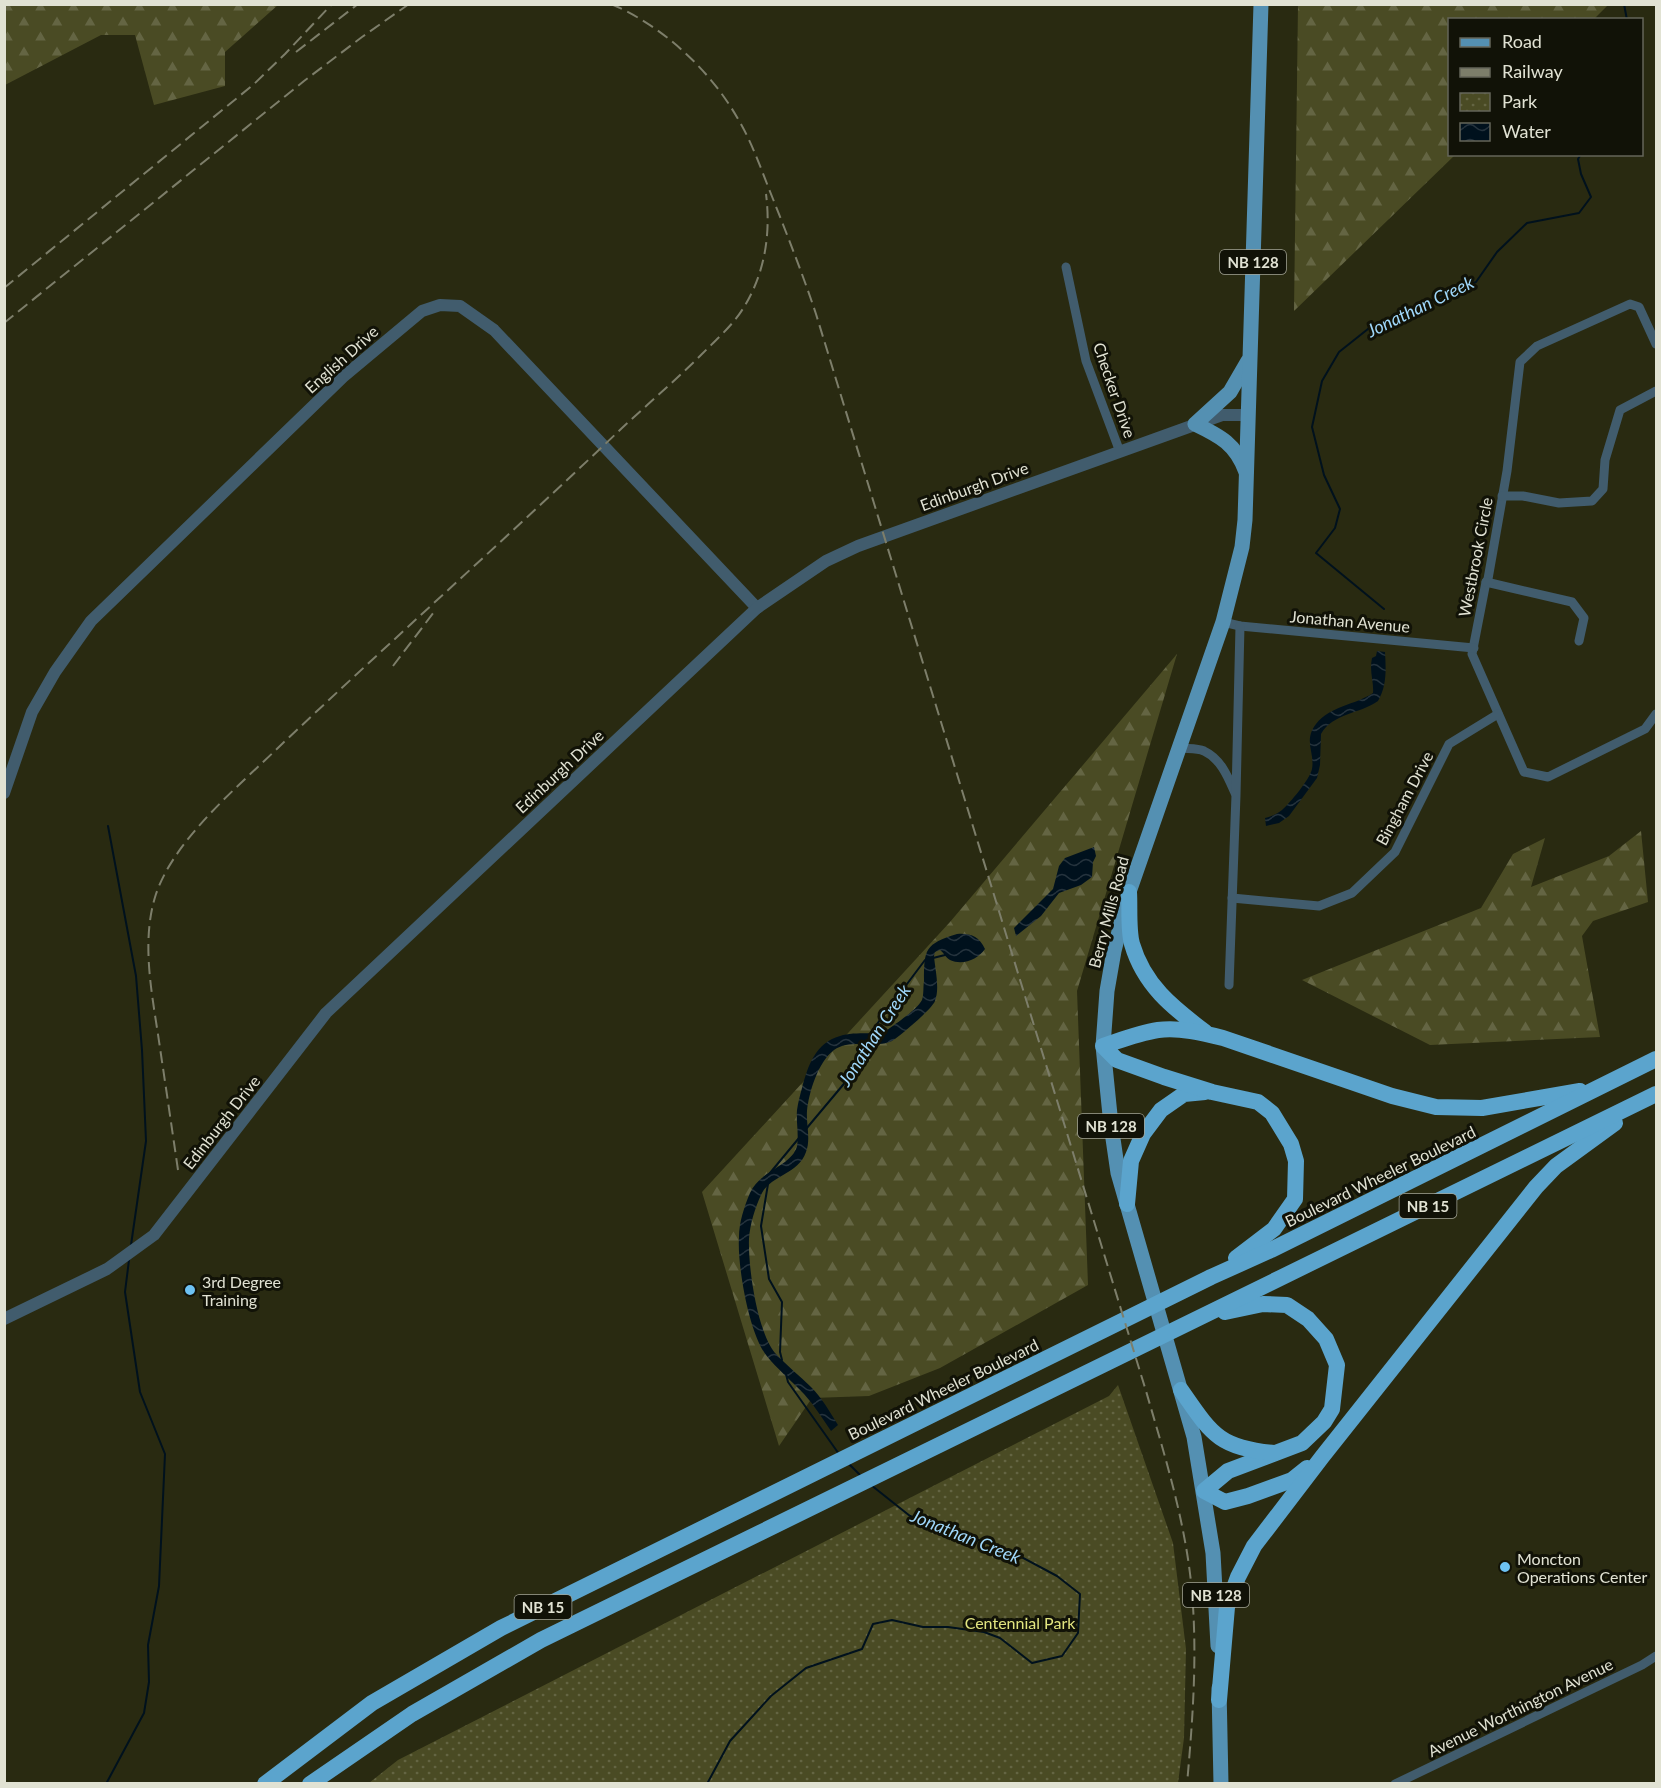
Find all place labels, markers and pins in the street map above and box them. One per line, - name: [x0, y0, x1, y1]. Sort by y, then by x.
- place label: 3rd Degree Training: [202, 1272, 281, 1309]
- marker: 3rd Degree Training: [183, 1283, 197, 1297]
- place label: Moncton Operations Center: [1517, 1549, 1647, 1586]
- marker: Moncton Operations Center: [1498, 1560, 1512, 1574]

